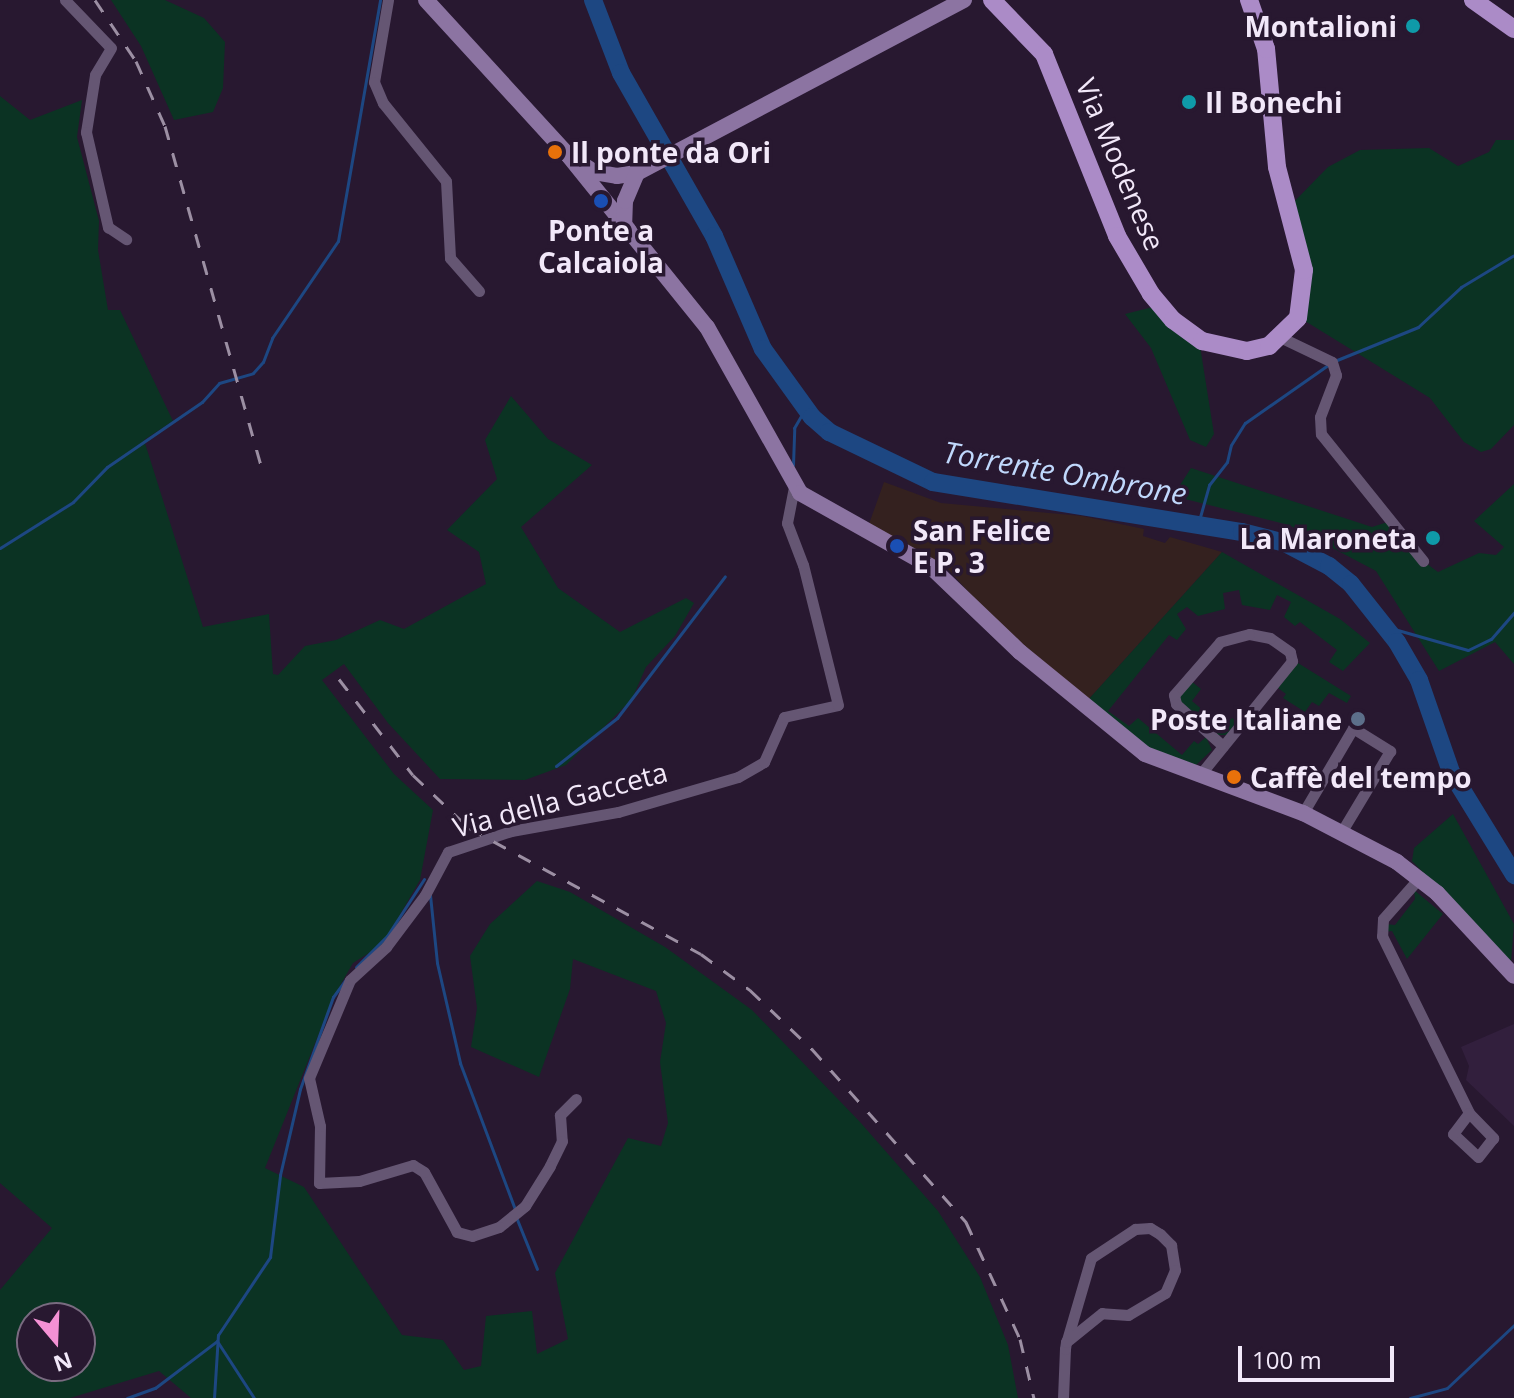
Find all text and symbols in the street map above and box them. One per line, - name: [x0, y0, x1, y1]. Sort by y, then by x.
- place label: Montalioni: [1244, 9, 1397, 43]
- marker: Montalioni: [1404, 17, 1422, 35]
- street label: Via Modenese: [1070, 73, 1172, 255]
- place label: Il Bonechi: [1205, 85, 1343, 119]
- marker: Il Bonechi: [1180, 93, 1198, 111]
- place label: Il ponte da Ori: [571, 135, 771, 169]
- marker: Il ponte da Ori: [546, 143, 564, 161]
- marker: Ponte a Calcaiola: [592, 192, 610, 210]
- place label: Ponte a Calcaiola: [538, 213, 664, 279]
- water label: Torrente Ombrone: [941, 434, 1189, 512]
- place label: San Felice E P. 3: [913, 513, 1051, 579]
- place label: La Maroneta: [1240, 521, 1417, 555]
- marker: La Maroneta: [1424, 529, 1442, 547]
- marker: San Felice E P. 3: [888, 537, 906, 555]
- place label: Poste Italiane: [1150, 702, 1342, 736]
- marker: Poste Italiane: [1349, 710, 1367, 728]
- street label: Via della Gacceta: [449, 754, 671, 844]
- place label: Caffè del tempo: [1250, 760, 1472, 794]
- marker: Caffè del tempo: [1225, 768, 1243, 786]
- north arrow: [16, 1302, 96, 1382]
- scale bar: [1242, 1330, 1398, 1380]
- text: 100 m: [1252, 1343, 1322, 1376]
- text: N: [50, 1346, 77, 1380]

